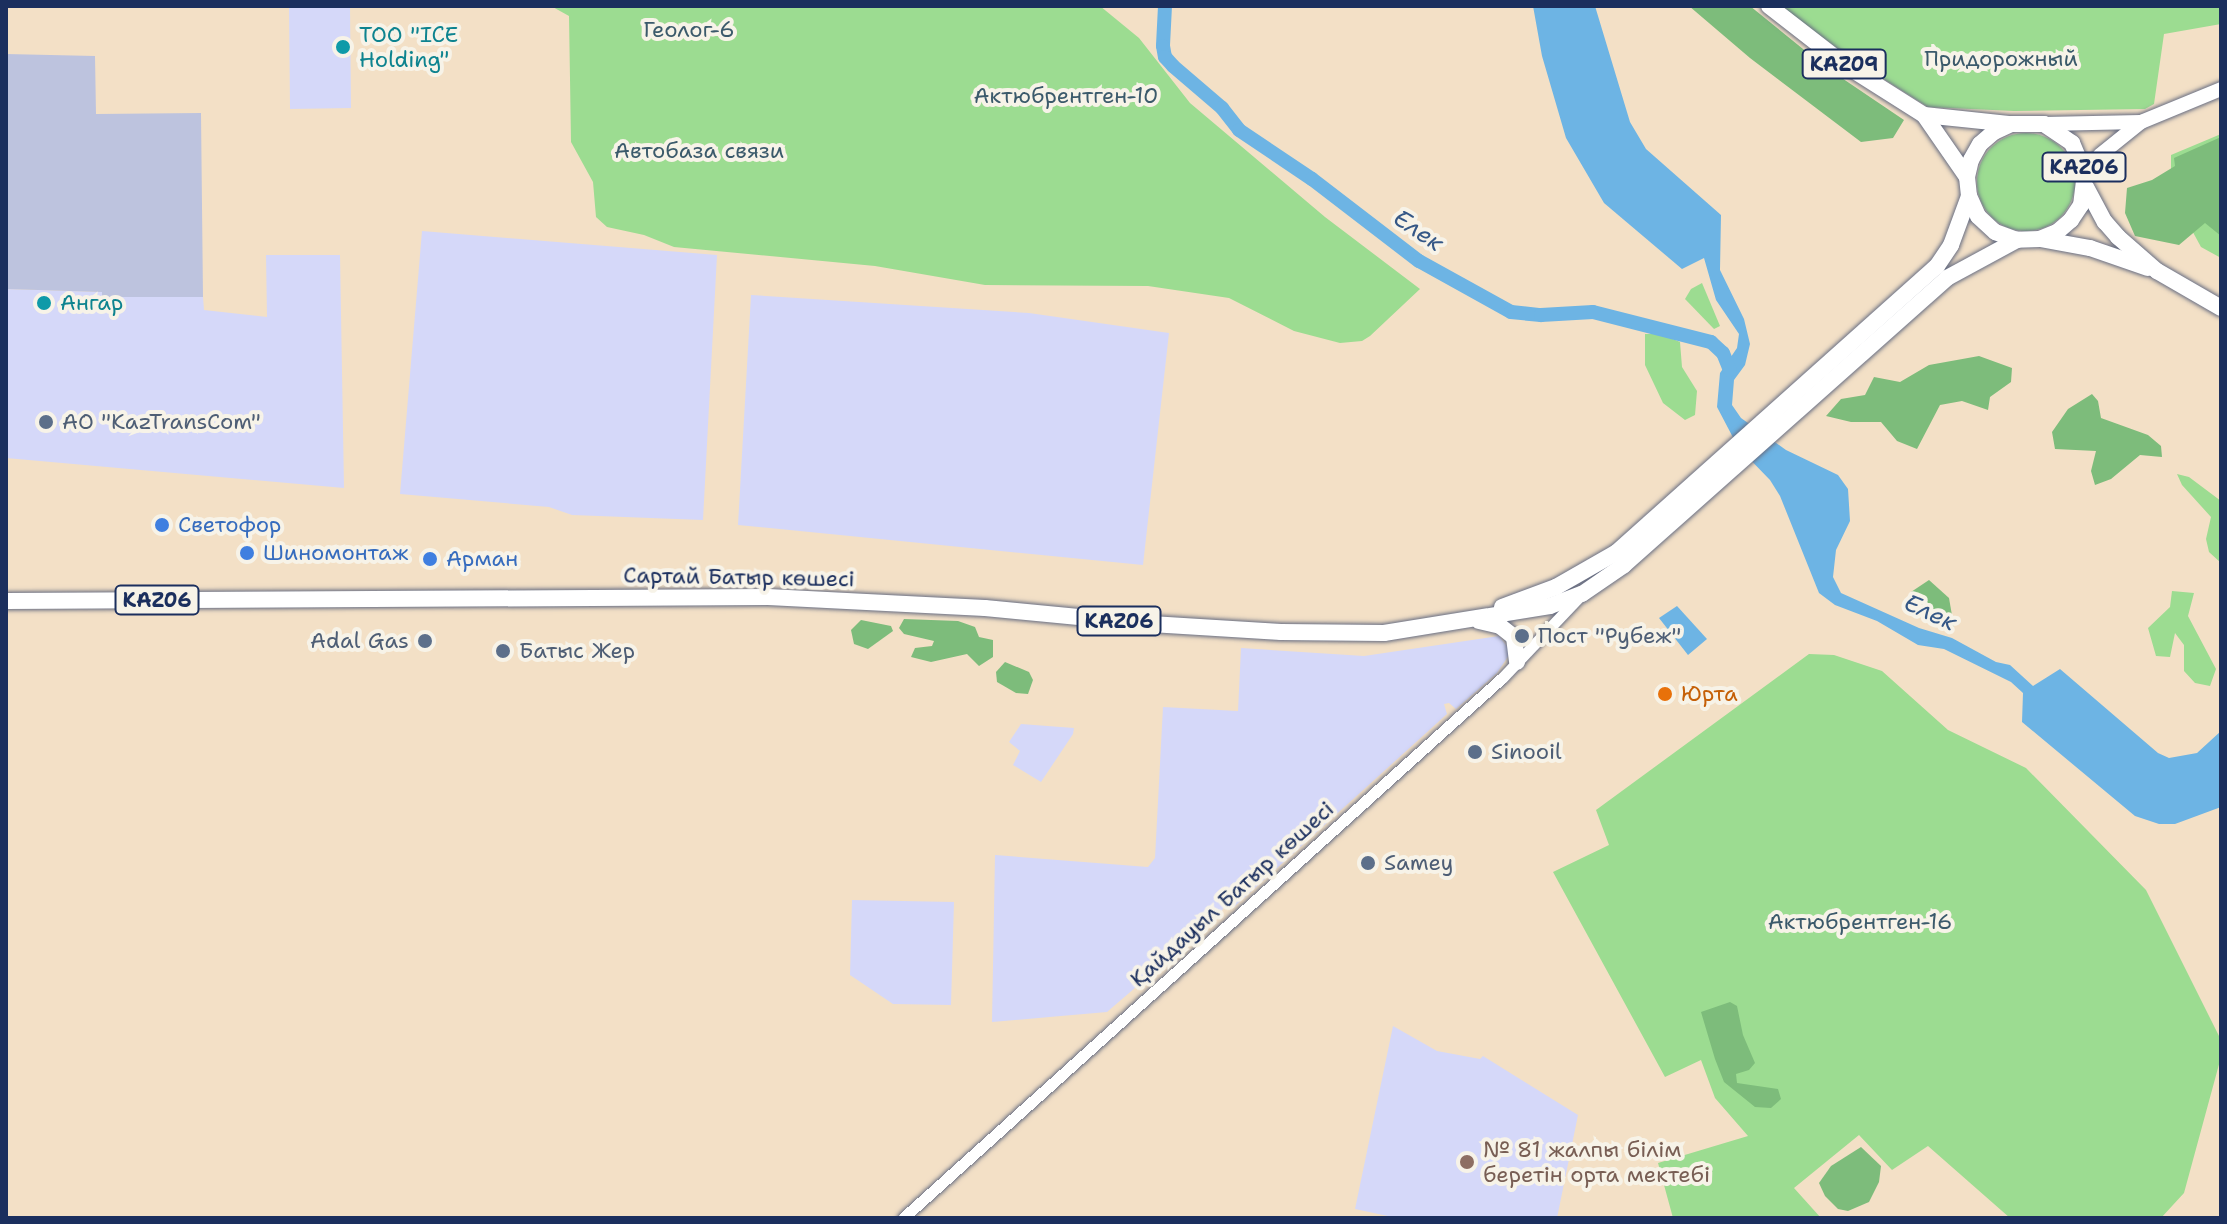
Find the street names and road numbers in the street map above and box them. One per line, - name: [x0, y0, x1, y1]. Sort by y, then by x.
- road number: KAZ09: [1800, 48, 1888, 80]
- road number: KАZ06: [2040, 151, 2128, 183]
- street label: Сартай Батыр көшесі: [623, 562, 855, 592]
- road number: KАZ06: [113, 584, 201, 616]
- road number: KАZ06: [1075, 605, 1163, 637]
- street label: Қайдауыл Батыр көшесі: [1125, 796, 1339, 992]

